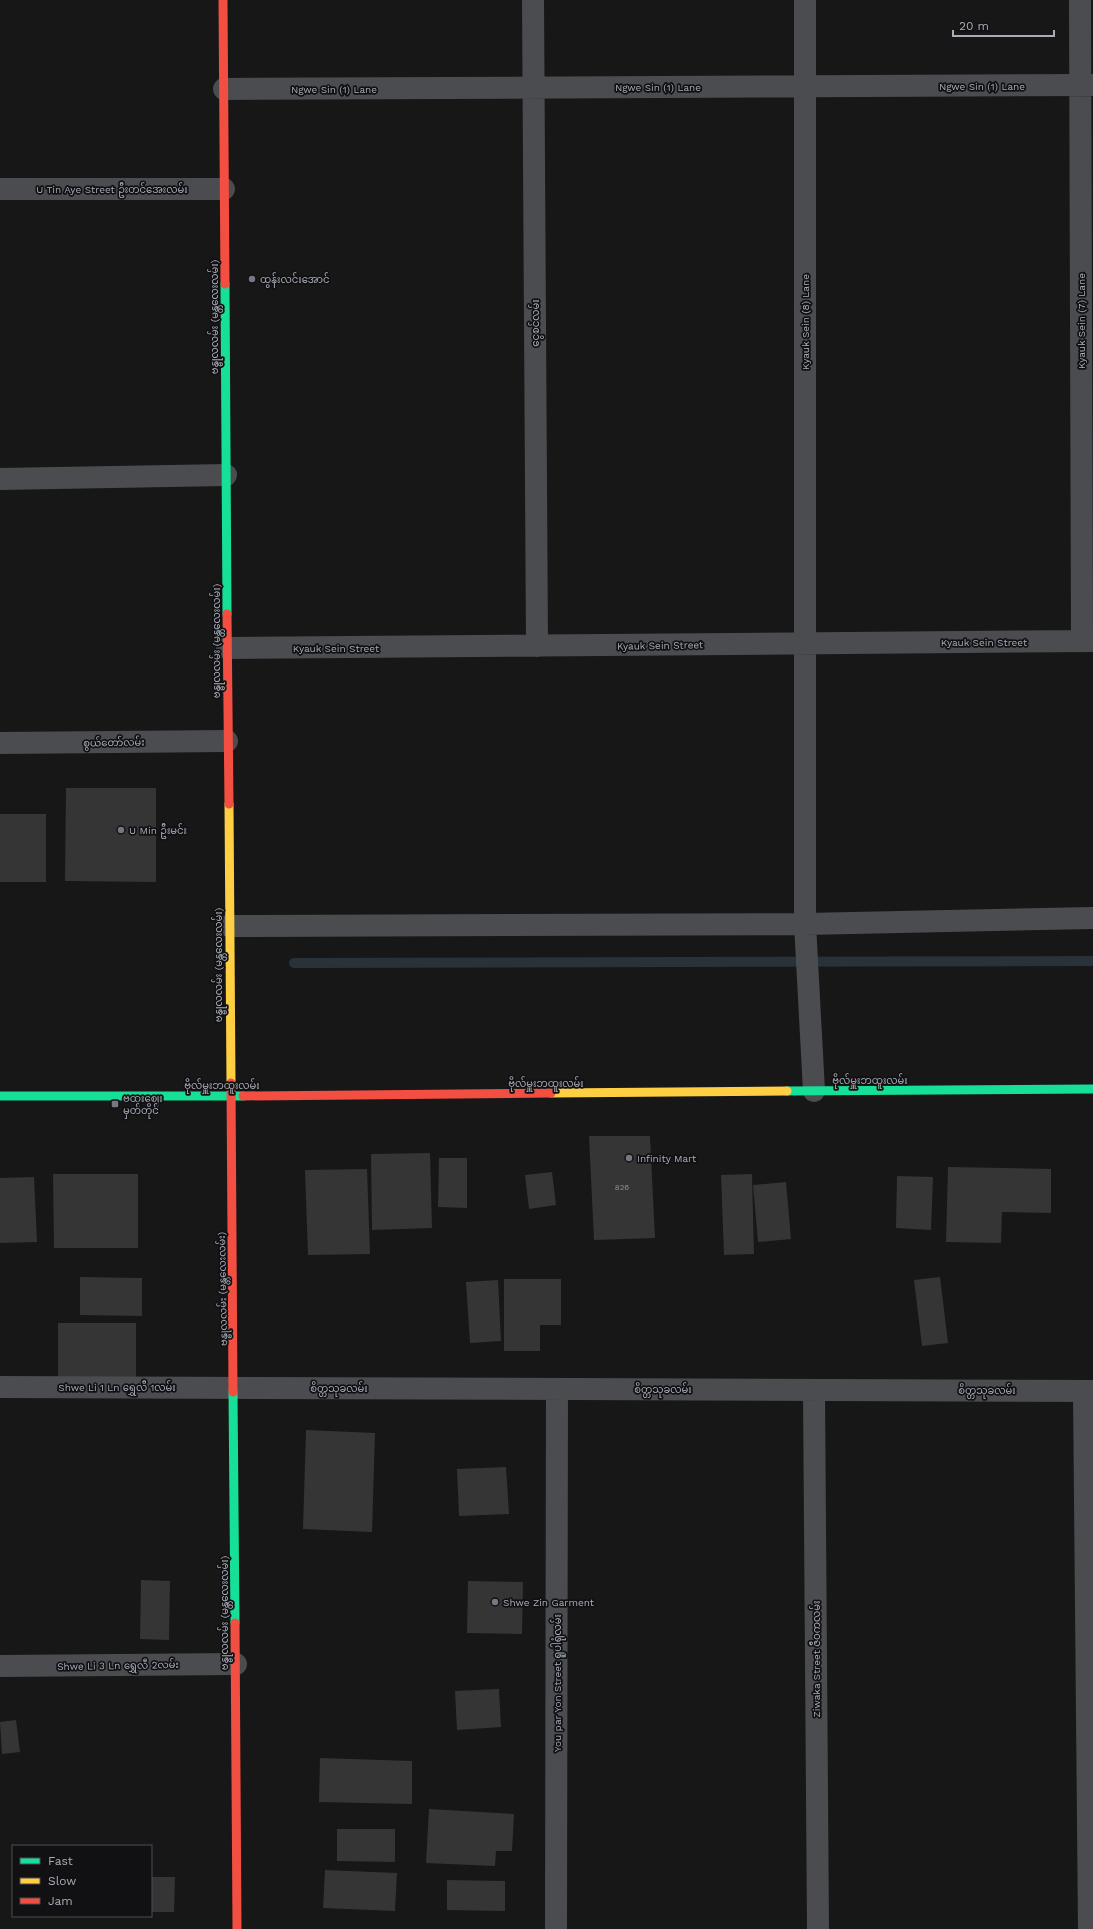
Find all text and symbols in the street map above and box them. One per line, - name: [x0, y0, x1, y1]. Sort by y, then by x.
- scale bar: [953, 12, 1054, 38]
- text: 20 m: [959, 19, 989, 33]
- street label: Ngwe Sin (1) Lane: [939, 81, 1025, 92]
- street label: Ngwe Sin (1) Lane: [615, 82, 701, 93]
- street label: Ngwe Sin (1) Lane: [291, 84, 377, 95]
- street label: U Tin Aye Street ဦးတင်အေးလမ်း: [36, 182, 188, 198]
- street label: ဗန္ဓုလလမ်း (မန္တလေးလမ်း): [207, 260, 223, 374]
- place label: ထွန်းလင်းအောင်: [260, 272, 330, 288]
- street label: Kyauk Sein (7) Lane: [1076, 273, 1087, 369]
- marker: ထွန်းလင်းအောင်: [247, 274, 257, 284]
- street label: Kyauk Sein (8) Lane: [800, 274, 811, 370]
- street label: ငွေစင်လမ်း: [528, 299, 544, 347]
- street label: ဗန္ဓုလလမ်း (မန္တလေးလမ်း): [209, 584, 225, 698]
- street label: Kyauk Sein Street: [941, 637, 1028, 648]
- street label: Kyauk Sein Street: [617, 639, 704, 652]
- street label: Kyauk Sein Street: [293, 643, 380, 654]
- street label: စွယ်တော်လမ်း: [83, 734, 145, 752]
- place label: U Min ဦးမင်း: [129, 823, 187, 839]
- marker: U Min ဦးမင်း: [116, 825, 126, 835]
- street label: ဗန္ဓုလလမ်း (မန္တလေးလမ်း): [211, 908, 227, 1022]
- street label: ဗိုလ်မှူးဘထူးလမ်း: [832, 1073, 908, 1089]
- street label: ဗိုလ်မှူးဘထူးလမ်း: [508, 1076, 584, 1092]
- street label: ဗိုလ်မှူးဘထူးလမ်း: [184, 1078, 260, 1094]
- place label: ဗထူးဈေး မှတ်တိုင်: [123, 1093, 163, 1119]
- marker: ဗထူးဈေး မှတ်တိုင်: [110, 1099, 120, 1109]
- marker: Infinity Mart: [624, 1153, 634, 1163]
- place label: Infinity Mart: [637, 1153, 697, 1164]
- house number: 826: [615, 1183, 629, 1192]
- street label: ဗန္ဓုလလမ်း (မန္တလေးလမ်း): [214, 1232, 232, 1346]
- street label: Shwe Li 1 Ln ရွှေလီ 1လမ်း: [58, 1380, 176, 1396]
- street label: စိတ္တသုခလမ်း: [310, 1381, 368, 1397]
- street label: စိတ္တသုခလမ်း: [634, 1382, 692, 1398]
- street label: စိတ္တသုခလမ်း: [958, 1383, 1016, 1399]
- street label: ဗန္ဓုလလမ်း (မန္တလေးလမ်း): [217, 1556, 233, 1670]
- marker: Shwe Zin Garment: [490, 1597, 500, 1607]
- place label: Shwe Zin Garment: [503, 1597, 595, 1608]
- street label: Ziwaka Street ဇီဝကလမ်း: [809, 1600, 822, 1718]
- street label: You par Yon Street ရူပါရုံလမ်း: [550, 1614, 566, 1752]
- street label: Shwe Li 3 Ln ရွှေလီ 2လမ်း: [57, 1657, 179, 1675]
- legend: [12, 1845, 152, 1917]
- text: Fast: [48, 1854, 73, 1868]
- text: Slow: [48, 1874, 76, 1888]
- text: Jam: [48, 1894, 73, 1908]

